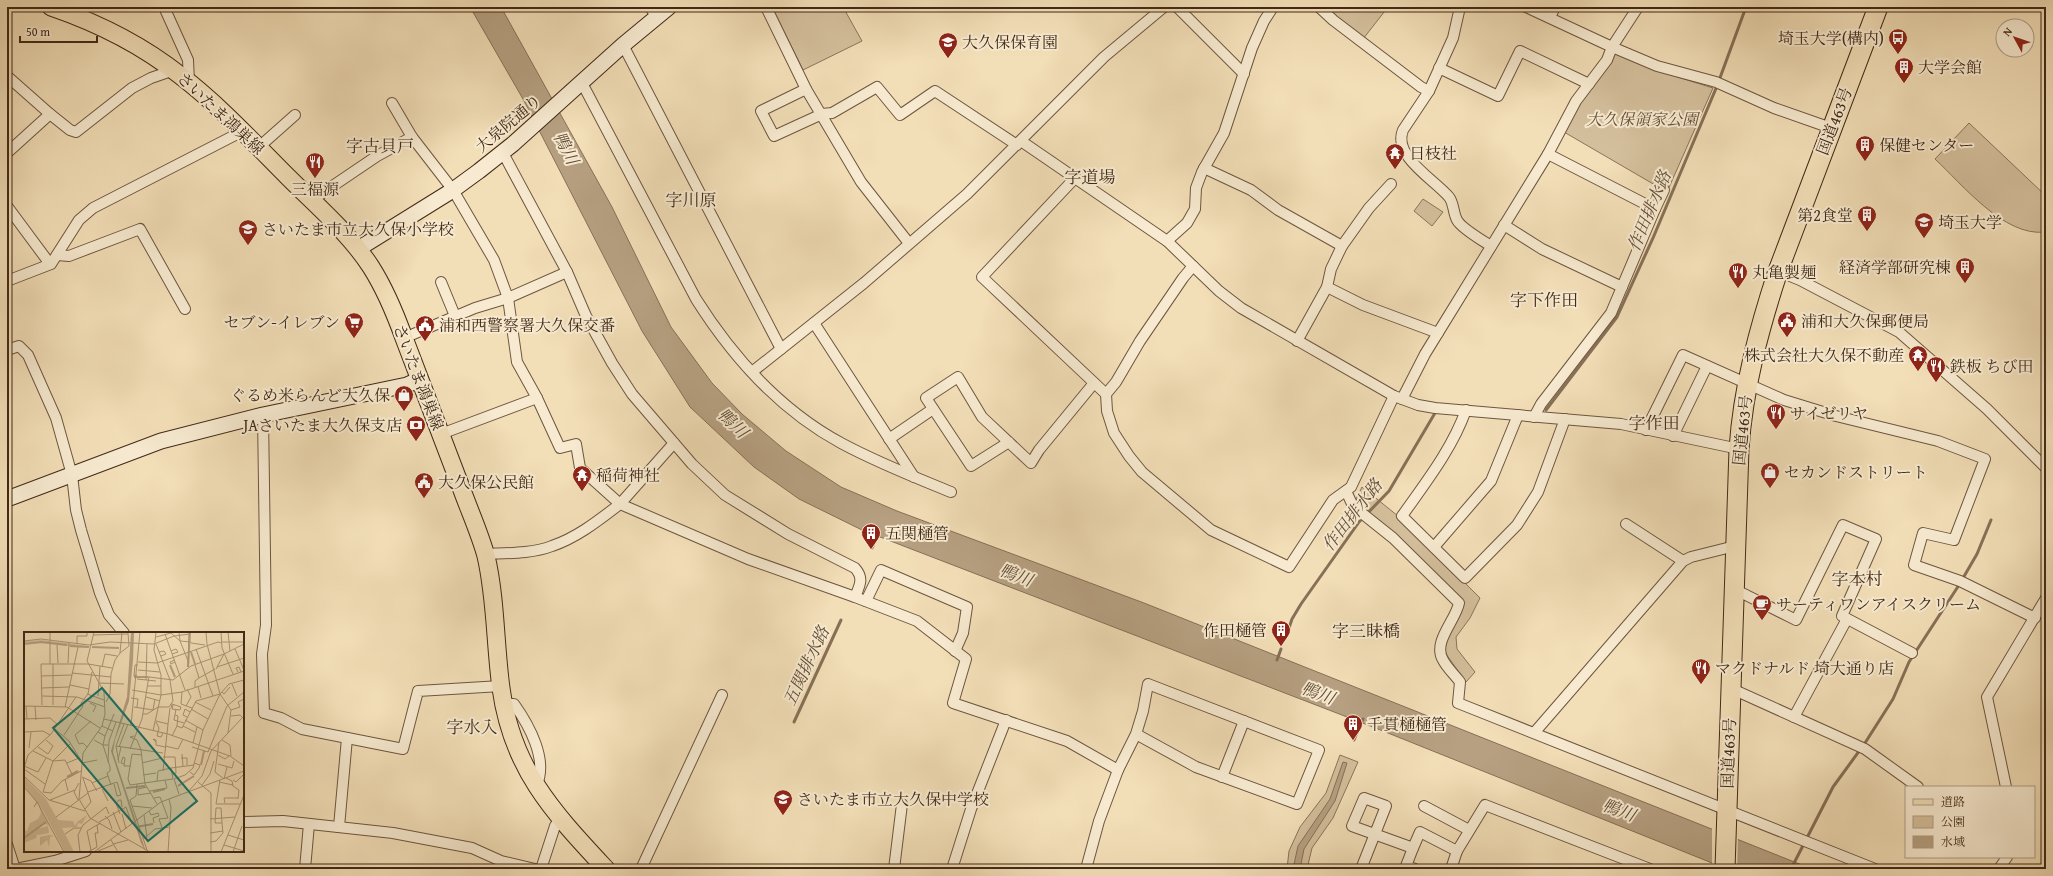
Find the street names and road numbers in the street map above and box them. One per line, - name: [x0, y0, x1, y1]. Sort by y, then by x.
- street label: さいたま鴻巣線: [172, 66, 270, 160]
- street label: 国道463号: [1810, 83, 1858, 159]
- street label: 大泉院通り: [470, 88, 546, 158]
- street label: さいたま鴻巣線: [388, 320, 450, 434]
- street label: 国道463号: [1726, 393, 1758, 467]
- street label: 国道463号: [1715, 717, 1741, 789]

